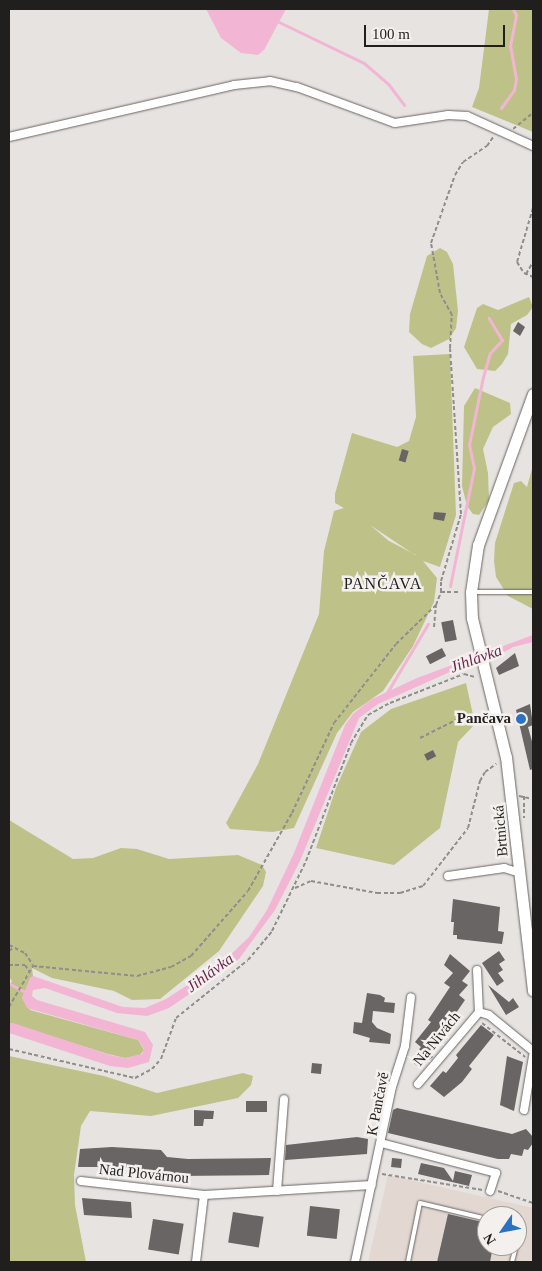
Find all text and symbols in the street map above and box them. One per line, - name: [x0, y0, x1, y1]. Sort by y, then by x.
- scale bar: [367, 15, 508, 47]
- text: 100 m: [372, 26, 410, 42]
- district label: PANČAVA: [343, 574, 423, 594]
- water label: Jihlávka: [447, 641, 505, 677]
- place label: Pančava: [457, 710, 511, 728]
- marker: Pančava: [515, 713, 527, 725]
- street label: Brtnická: [490, 804, 512, 858]
- water label: Jihlávka: [182, 949, 238, 997]
- street label: Na Nivách: [410, 1008, 464, 1070]
- street label: K Pančavě: [363, 1071, 393, 1137]
- street label: Nad Plovárnou: [98, 1160, 190, 1188]
- north arrow: [477, 1206, 527, 1256]
- text: N: [481, 1231, 499, 1247]

